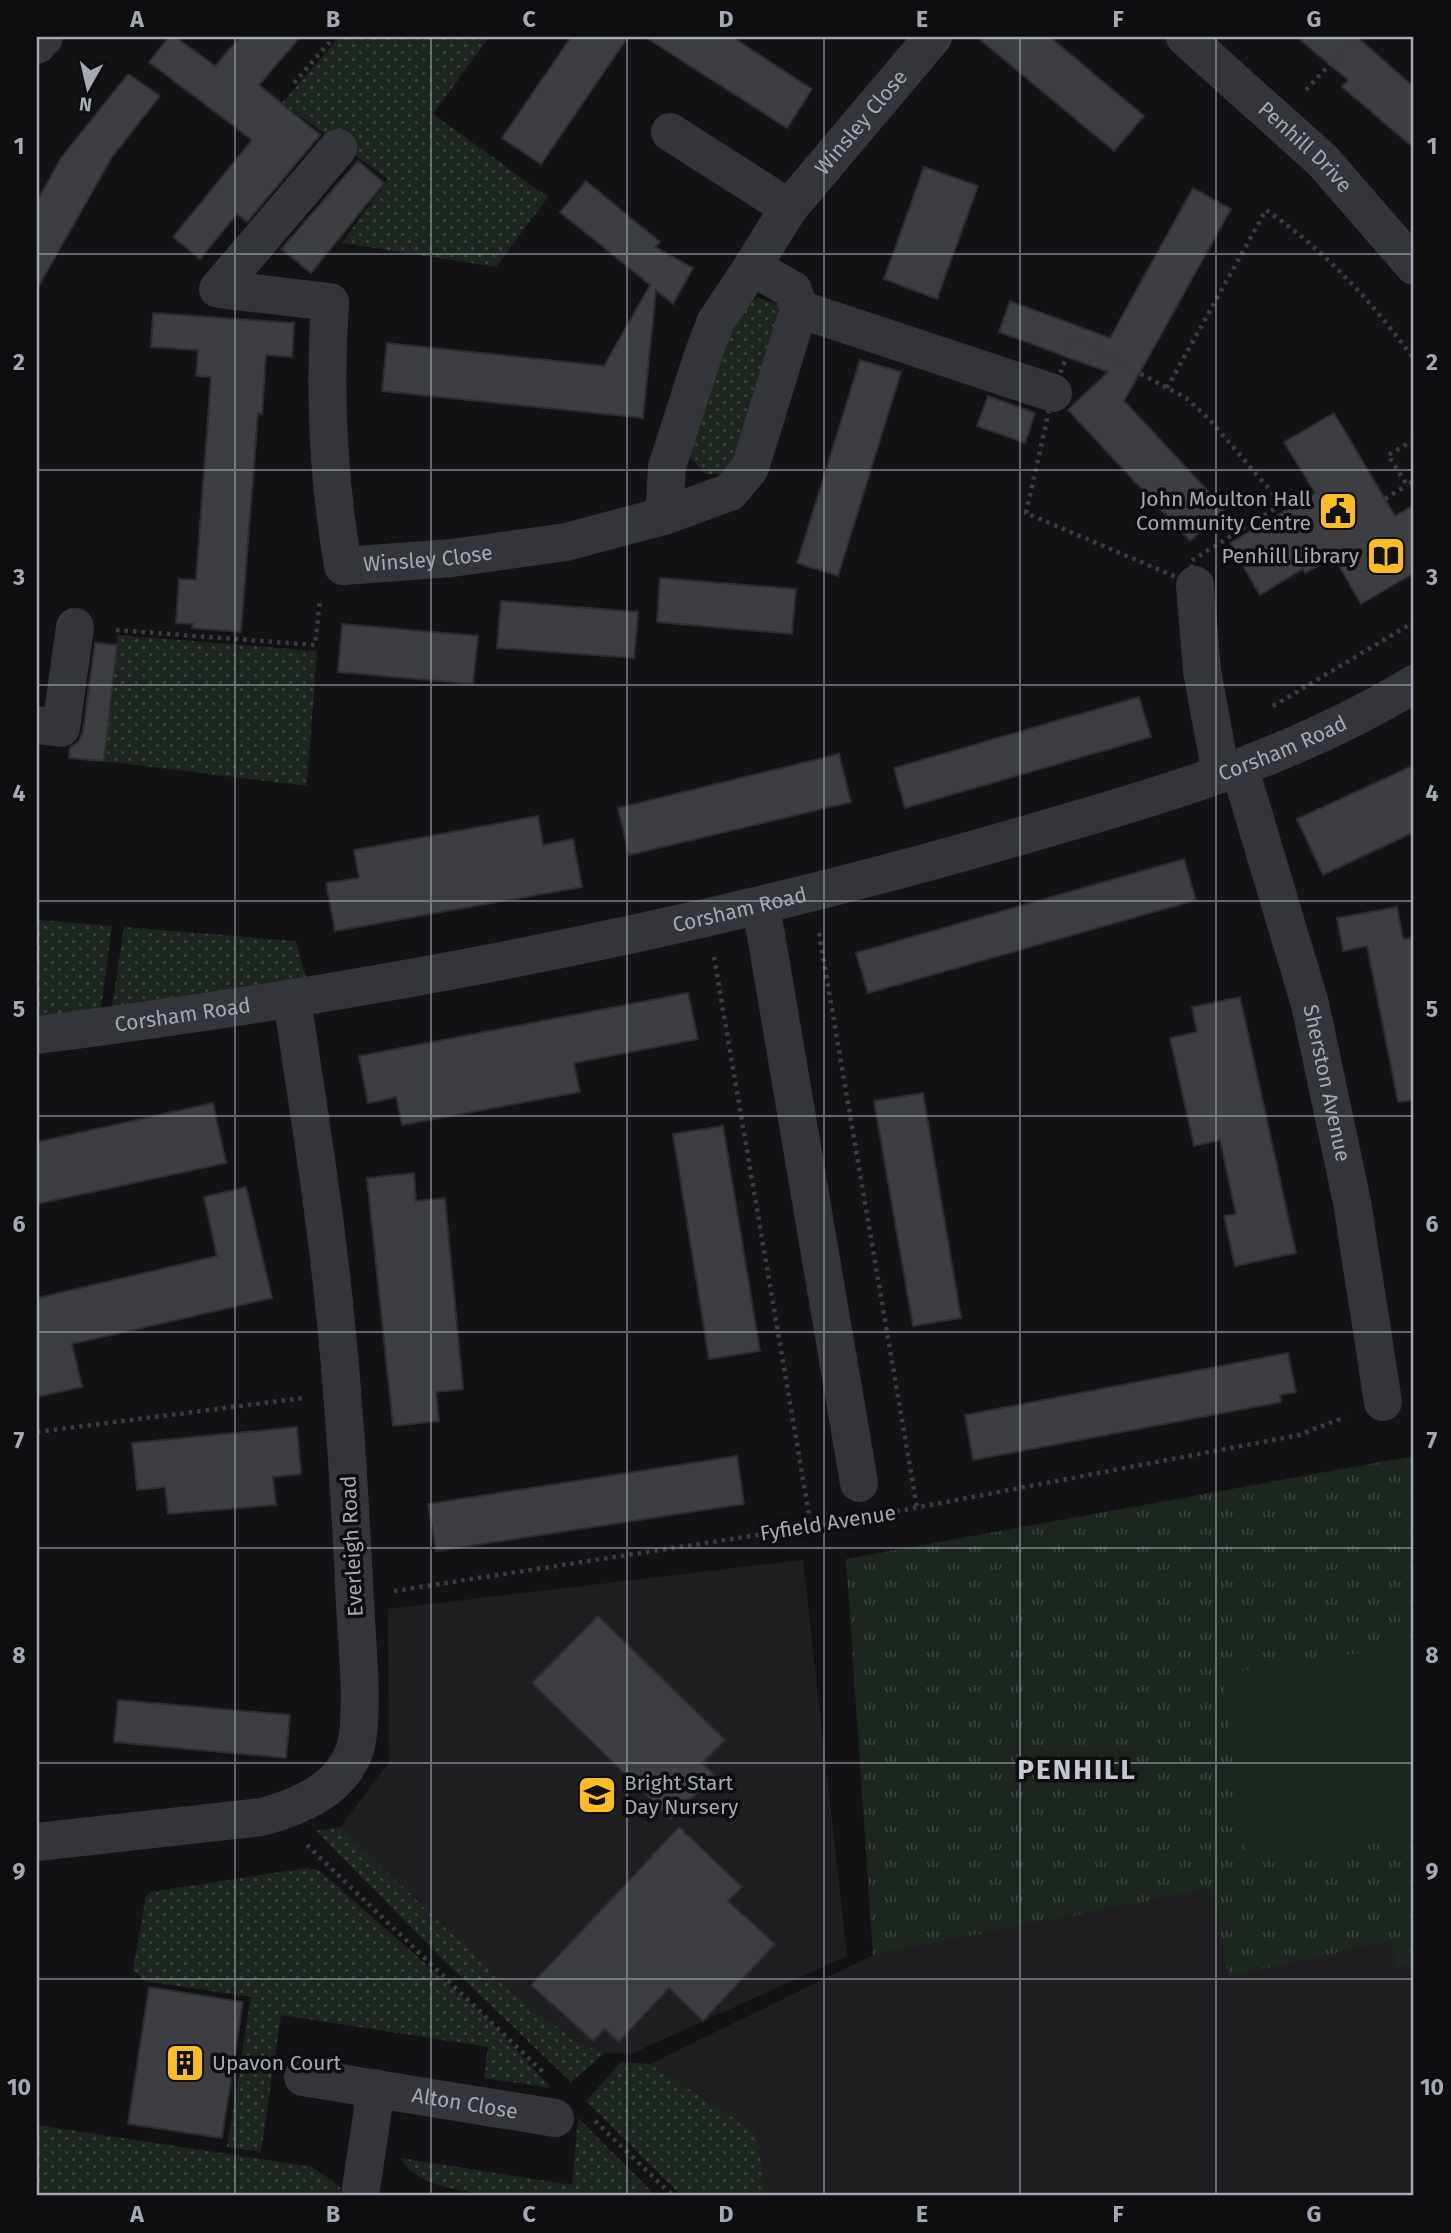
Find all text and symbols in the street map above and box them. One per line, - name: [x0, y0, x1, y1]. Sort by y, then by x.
- text: A: [129, 5, 144, 33]
- text: B: [326, 5, 340, 33]
- text: C: [522, 5, 536, 33]
- text: D: [719, 5, 734, 33]
- text: E: [916, 5, 928, 33]
- text: F: [1112, 5, 1124, 33]
- text: G: [1307, 5, 1321, 33]
- north arrow: [52, 52, 122, 122]
- street label: Winsley Close: [809, 64, 913, 180]
- text: N: [78, 92, 94, 117]
- street label: Penhill Drive: [1253, 96, 1358, 198]
- text: 1: [14, 132, 24, 160]
- text: 1: [1427, 132, 1437, 160]
- text: 2: [13, 348, 25, 376]
- text: 2: [1426, 348, 1438, 376]
- place label: John Moulton Hall Community Centre: [1136, 486, 1311, 536]
- public building icon: John Moulton Hall Community Centre: [1317, 490, 1359, 532]
- library icon: Penhill Library: [1365, 535, 1407, 577]
- street label: Winsley Close: [362, 539, 494, 577]
- place label: Penhill Library: [1221, 543, 1360, 569]
- text: 3: [12, 563, 25, 591]
- text: 3: [1425, 563, 1438, 591]
- street label: Corsham Road: [1215, 710, 1351, 787]
- text: 4: [13, 779, 26, 807]
- text: 4: [1426, 779, 1439, 807]
- street label: Corsham Road: [670, 881, 809, 938]
- street label: Corsham Road: [113, 992, 252, 1038]
- text: 5: [13, 995, 25, 1023]
- text: 5: [1426, 995, 1438, 1023]
- street label: Sherston Avenue: [1297, 1002, 1356, 1164]
- text: 6: [13, 1210, 26, 1238]
- text: 6: [1426, 1210, 1439, 1238]
- text: 7: [14, 1426, 25, 1454]
- text: 7: [1427, 1426, 1438, 1454]
- street label: Everleigh Road: [335, 1475, 369, 1617]
- street label: Fyfield Avenue: [758, 1499, 898, 1547]
- text: 8: [12, 1641, 26, 1669]
- text: 8: [1425, 1641, 1439, 1669]
- district label: PENHILL: [1017, 1753, 1137, 1786]
- place label: Bright Start Day Nursery: [624, 1770, 739, 1820]
- school or university icon: Bright Start Day Nursery: [576, 1774, 618, 1816]
- text: 9: [13, 1857, 26, 1885]
- text: 9: [1426, 1857, 1439, 1885]
- building icon: Upavon Court: [164, 2042, 206, 2084]
- place label: Upavon Court: [212, 2050, 342, 2076]
- text: 10: [7, 2073, 31, 2101]
- text: 10: [1420, 2073, 1444, 2101]
- street label: Alton Close: [410, 2082, 520, 2125]
- text: A: [129, 2200, 144, 2228]
- text: B: [326, 2200, 340, 2228]
- text: C: [522, 2200, 536, 2228]
- text: D: [719, 2200, 734, 2228]
- text: E: [916, 2200, 928, 2228]
- text: F: [1112, 2200, 1124, 2228]
- text: G: [1307, 2200, 1321, 2228]

